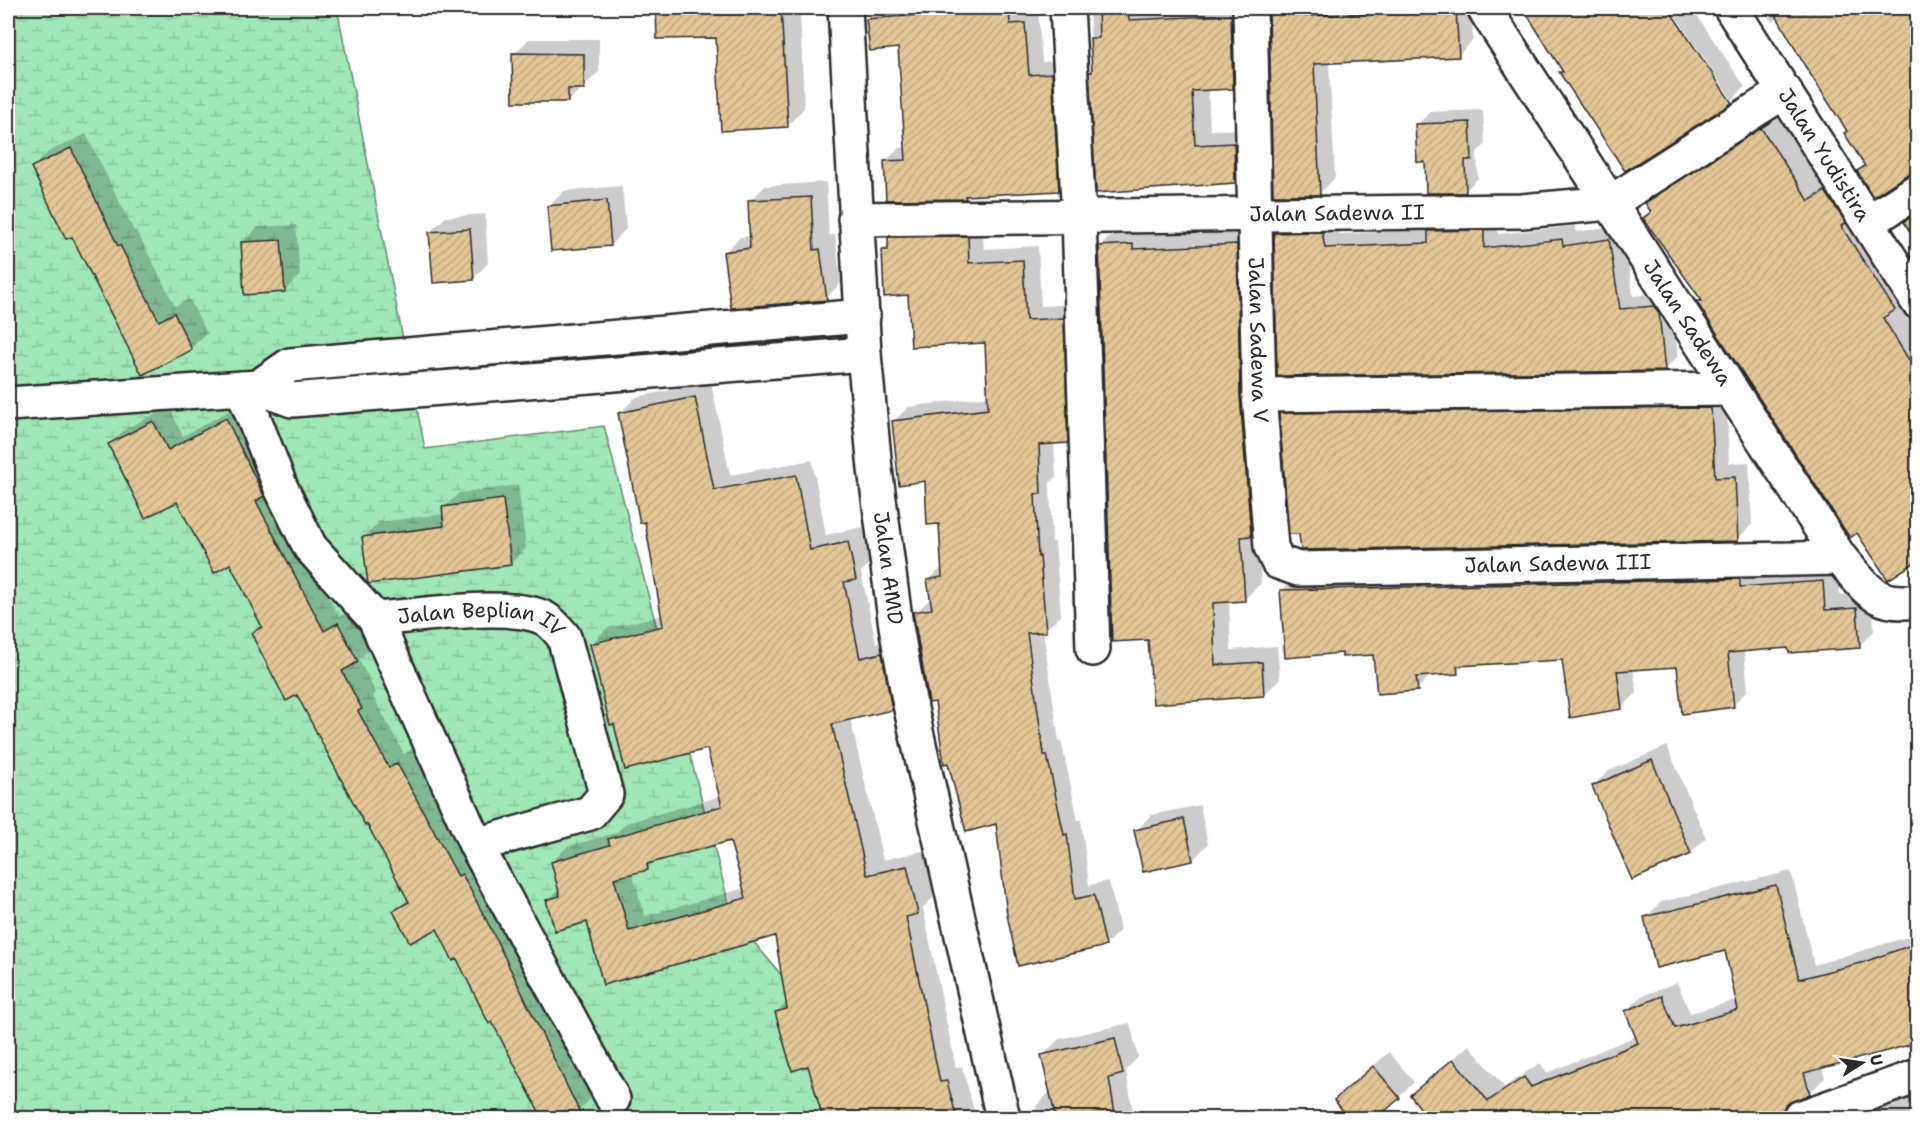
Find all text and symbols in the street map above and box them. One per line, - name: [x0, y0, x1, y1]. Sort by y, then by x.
- street label: Jalan Yudistira: [1772, 83, 1877, 227]
- street label: Jalan Sadewa II: [1249, 198, 1425, 228]
- street label: Jalan Sadewa: [1637, 254, 1739, 391]
- street label: Jalan Sadewa V: [1242, 257, 1275, 424]
- street label: Jalan AMD: [867, 510, 910, 626]
- street label: Jalan Sadewa III: [1464, 548, 1652, 580]
- street label: Jalan Beplian IV: [396, 596, 571, 643]
- north arrow: [1832, 1033, 1892, 1093]
- text: U: [1865, 1052, 1888, 1068]

